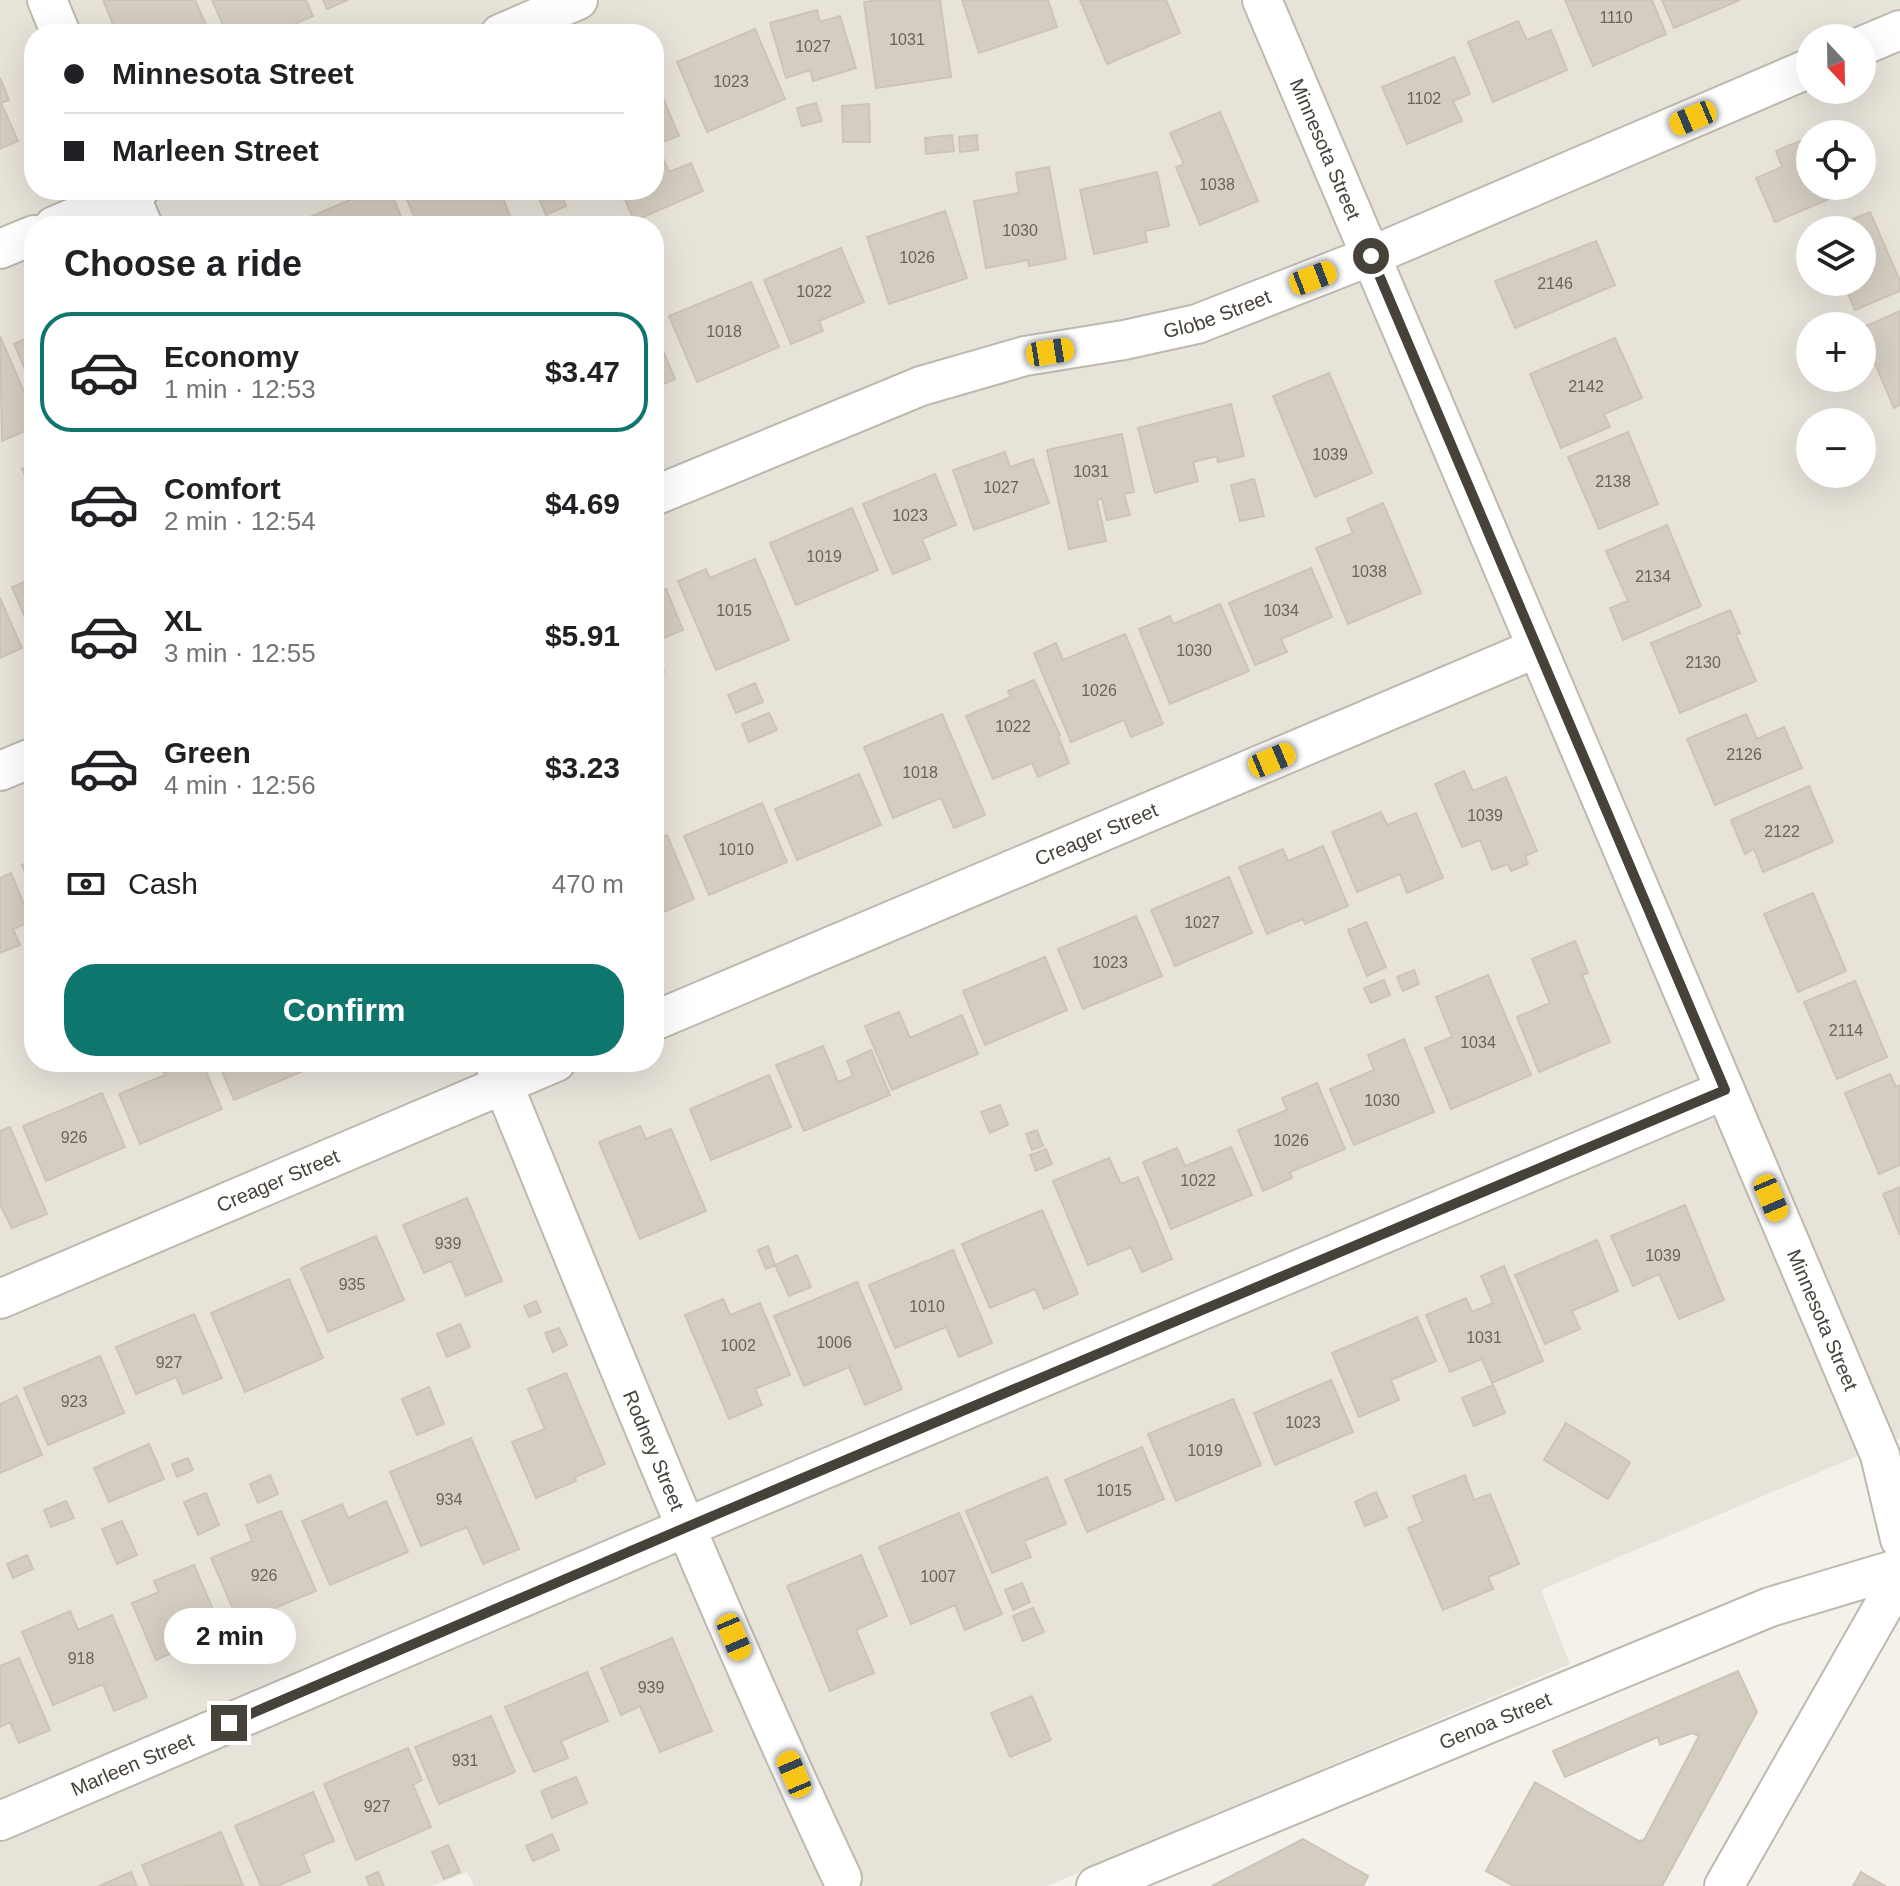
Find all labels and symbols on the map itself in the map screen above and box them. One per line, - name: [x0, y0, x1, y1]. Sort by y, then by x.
- house number: 1110: [1599, 9, 1633, 26]
- north arrow: [1796, 24, 1876, 104]
- house number: 1031: [889, 31, 925, 48]
- house number: 1027: [795, 38, 831, 55]
- house number: 1023: [713, 73, 749, 90]
- street label: Minnesota Street: [1286, 75, 1365, 223]
- house number: 1102: [1407, 90, 1441, 107]
- car: [1666, 98, 1720, 138]
- house number: 1038: [1199, 176, 1235, 193]
- house number: 1030: [1002, 222, 1038, 239]
- route start: [1353, 238, 1389, 274]
- house number: 1026: [899, 249, 935, 266]
- car: [1286, 258, 1340, 298]
- house number: 2146: [1537, 275, 1573, 292]
- house number: 1022: [796, 283, 832, 300]
- street label: Globe Street: [1161, 285, 1274, 342]
- house number: 1018: [706, 323, 742, 340]
- car: [1024, 336, 1076, 368]
- house number: 2142: [1568, 378, 1604, 395]
- house number: 1039: [1312, 446, 1348, 463]
- house number: 1031: [1073, 463, 1109, 480]
- house number: 2138: [1595, 473, 1631, 490]
- house number: 1027: [983, 479, 1019, 496]
- house number: 1023: [892, 507, 928, 524]
- house number: 1019: [806, 548, 842, 565]
- house number: 1038: [1351, 563, 1387, 580]
- house number: 2134: [1635, 568, 1671, 585]
- house number: 1015: [716, 602, 752, 619]
- house number: 1034: [1263, 602, 1299, 619]
- house number: 1030: [1176, 642, 1212, 659]
- house number: 2130: [1685, 654, 1721, 671]
- house number: 1026: [1081, 682, 1117, 699]
- house number: 1022: [995, 718, 1031, 735]
- car: [1245, 740, 1299, 780]
- house number: 2126: [1726, 746, 1762, 763]
- house number: 1018: [902, 764, 938, 781]
- street label: Creager Street: [1031, 798, 1161, 870]
- house number: 1039: [1467, 807, 1503, 824]
- house number: 2122: [1764, 823, 1800, 840]
- house number: 1010: [718, 841, 754, 858]
- house number: 1027: [1184, 914, 1220, 931]
- house number: 1023: [1092, 954, 1128, 971]
- house number: 2114: [1829, 1022, 1863, 1039]
- house number: 1034: [1460, 1034, 1496, 1051]
- house number: 1030: [1364, 1092, 1400, 1109]
- house number: 926: [61, 1129, 87, 1146]
- house number: 1026: [1273, 1132, 1309, 1149]
- street label: Creager Street: [213, 1145, 343, 1216]
- car: [1751, 1171, 1791, 1225]
- house number: 1022: [1180, 1172, 1216, 1189]
- house number: 939: [435, 1235, 461, 1252]
- street label: Minnesota Street: [1783, 1246, 1862, 1394]
- house number: 1039: [1645, 1247, 1681, 1264]
- house number: 935: [339, 1276, 365, 1293]
- house number: 1010: [909, 1298, 945, 1315]
- house number: 1031: [1466, 1329, 1502, 1346]
- house number: 1006: [816, 1334, 852, 1351]
- house number: 1002: [720, 1337, 756, 1354]
- house number: 927: [156, 1354, 182, 1371]
- street label: Rodney Street: [619, 1387, 689, 1514]
- house number: 923: [61, 1393, 87, 1410]
- house number: 1023: [1285, 1414, 1321, 1431]
- house number: 1019: [1187, 1442, 1223, 1459]
- house number: 1015: [1096, 1482, 1132, 1499]
- house number: 934: [436, 1491, 462, 1508]
- house number: 926: [251, 1567, 277, 1584]
- house number: 1007: [920, 1568, 956, 1585]
- callout: 2 min: [163, 1607, 295, 1663]
- car: [714, 1610, 754, 1664]
- house number: 918: [68, 1650, 94, 1667]
- house number: 939: [638, 1679, 664, 1696]
- street label: Genoa Street: [1436, 1688, 1555, 1754]
- route end: [211, 1705, 247, 1741]
- street label: Marleen Street: [68, 1728, 197, 1800]
- car: [774, 1747, 814, 1801]
- house number: 931: [452, 1752, 478, 1769]
- house number: 927: [364, 1798, 390, 1815]

